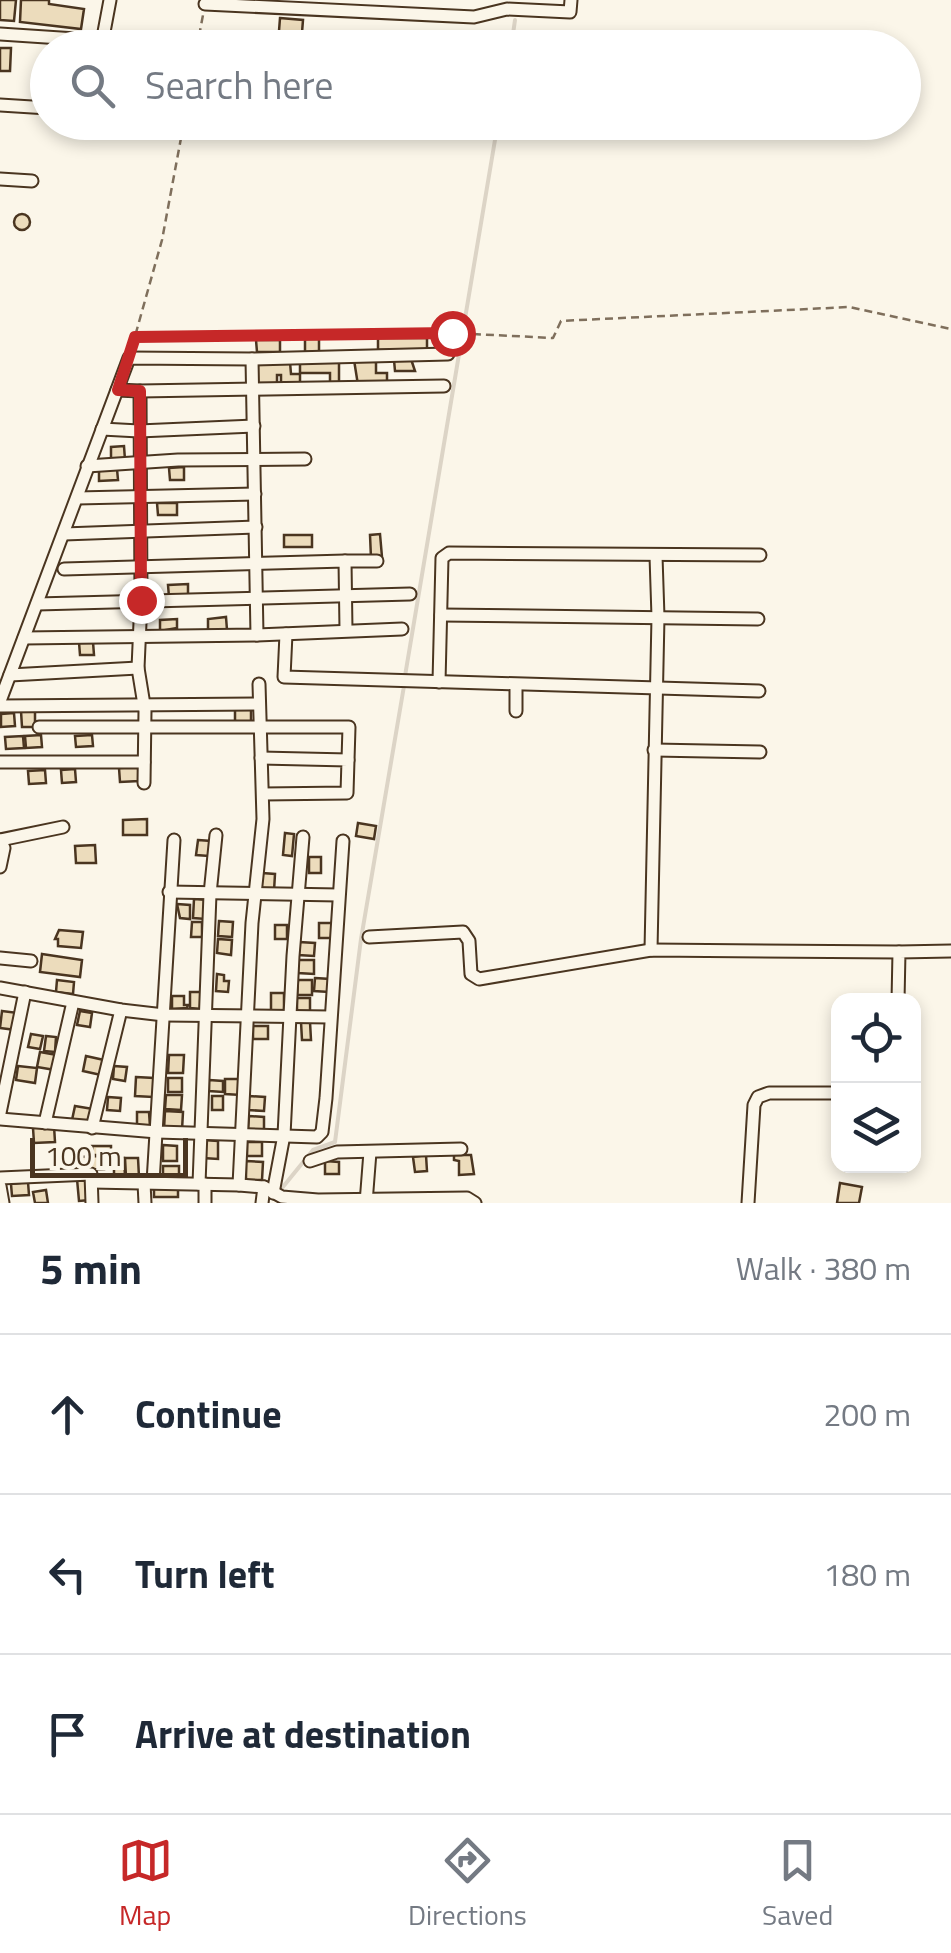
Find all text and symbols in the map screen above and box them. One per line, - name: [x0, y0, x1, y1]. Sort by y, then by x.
- search box: [30, 30, 921, 140]
- text: Search here: [145, 56, 333, 114]
- icon: search: [65, 58, 120, 113]
- route start: [430, 311, 476, 357]
- route end: [119, 578, 165, 624]
- map controls: [831, 993, 921, 1173]
- button: locate: [831, 993, 921, 1083]
- button: layers: [831, 1083, 921, 1173]
- scale bar: [30, 1133, 188, 1178]
- text: 100 m: [45, 1134, 122, 1177]
- text: 5 min: [40, 1236, 142, 1300]
- text: Walk · 380 m: [736, 1244, 911, 1292]
- text: Continue: [135, 1385, 282, 1443]
- icon: ahead: [40, 1387, 95, 1442]
- text: 200 m: [823, 1390, 911, 1438]
- text: Turn left: [135, 1545, 275, 1603]
- icon: left: [40, 1547, 95, 1602]
- text: 180 m: [823, 1550, 911, 1598]
- text: Arrive at destination: [135, 1705, 471, 1763]
- icon: arrive: [40, 1707, 95, 1762]
- tab: Map: [118, 1833, 173, 1936]
- tab: Directions: [408, 1833, 527, 1936]
- tab: Saved: [762, 1833, 833, 1936]

